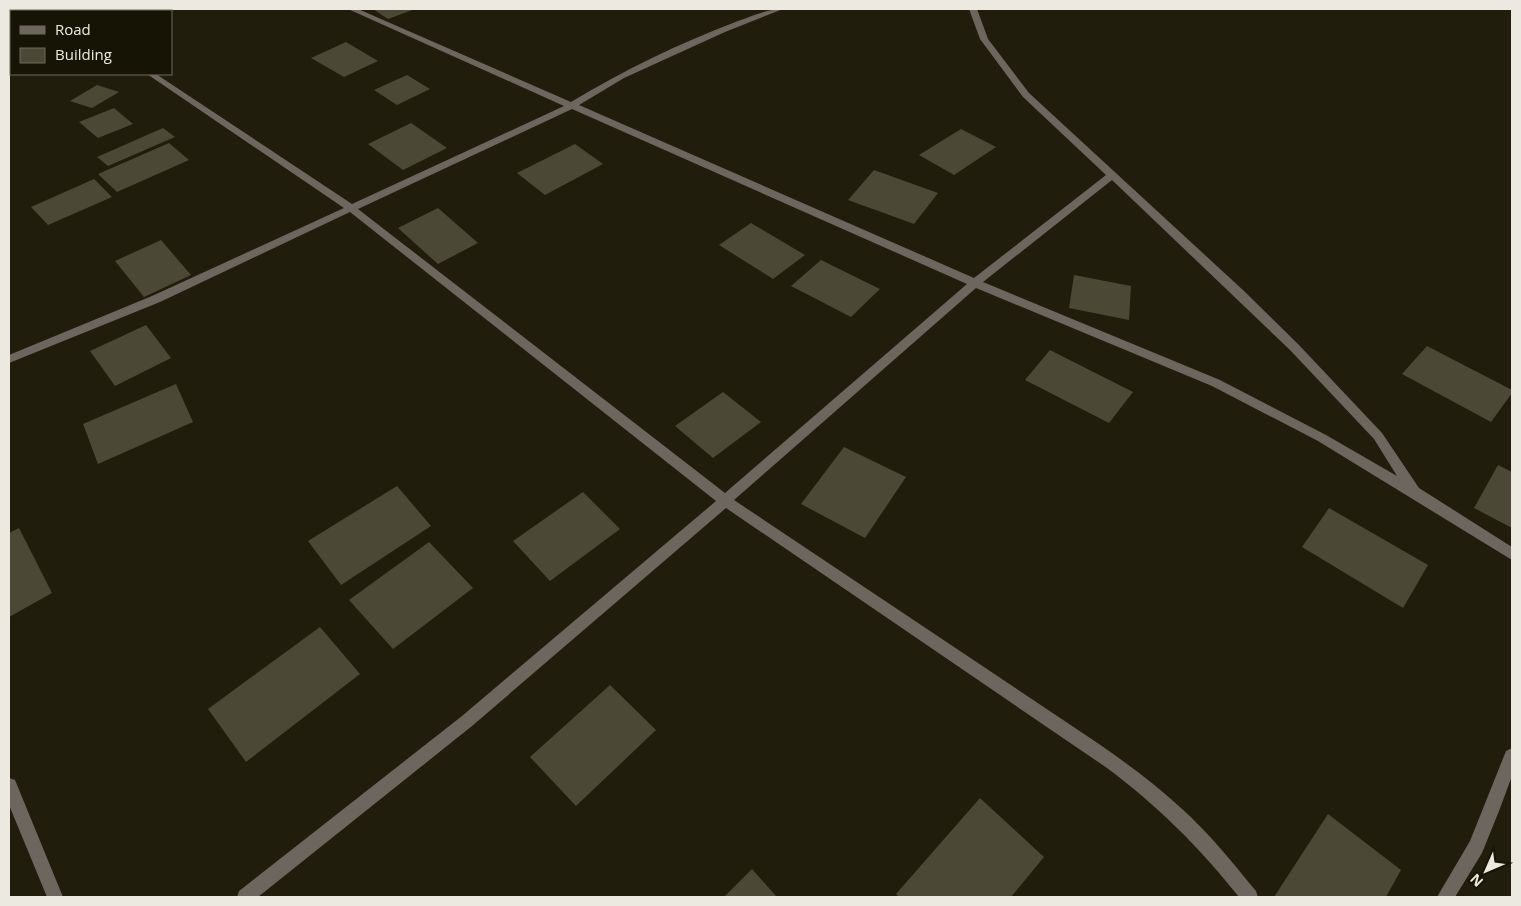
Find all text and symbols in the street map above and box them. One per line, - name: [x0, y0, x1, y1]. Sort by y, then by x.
- legend: [10, 10, 172, 75]
- text: Road: [55, 19, 91, 39]
- text: Building: [55, 44, 112, 64]
- north arrow: [1461, 846, 1511, 896]
- text: N: [1466, 870, 1487, 891]

